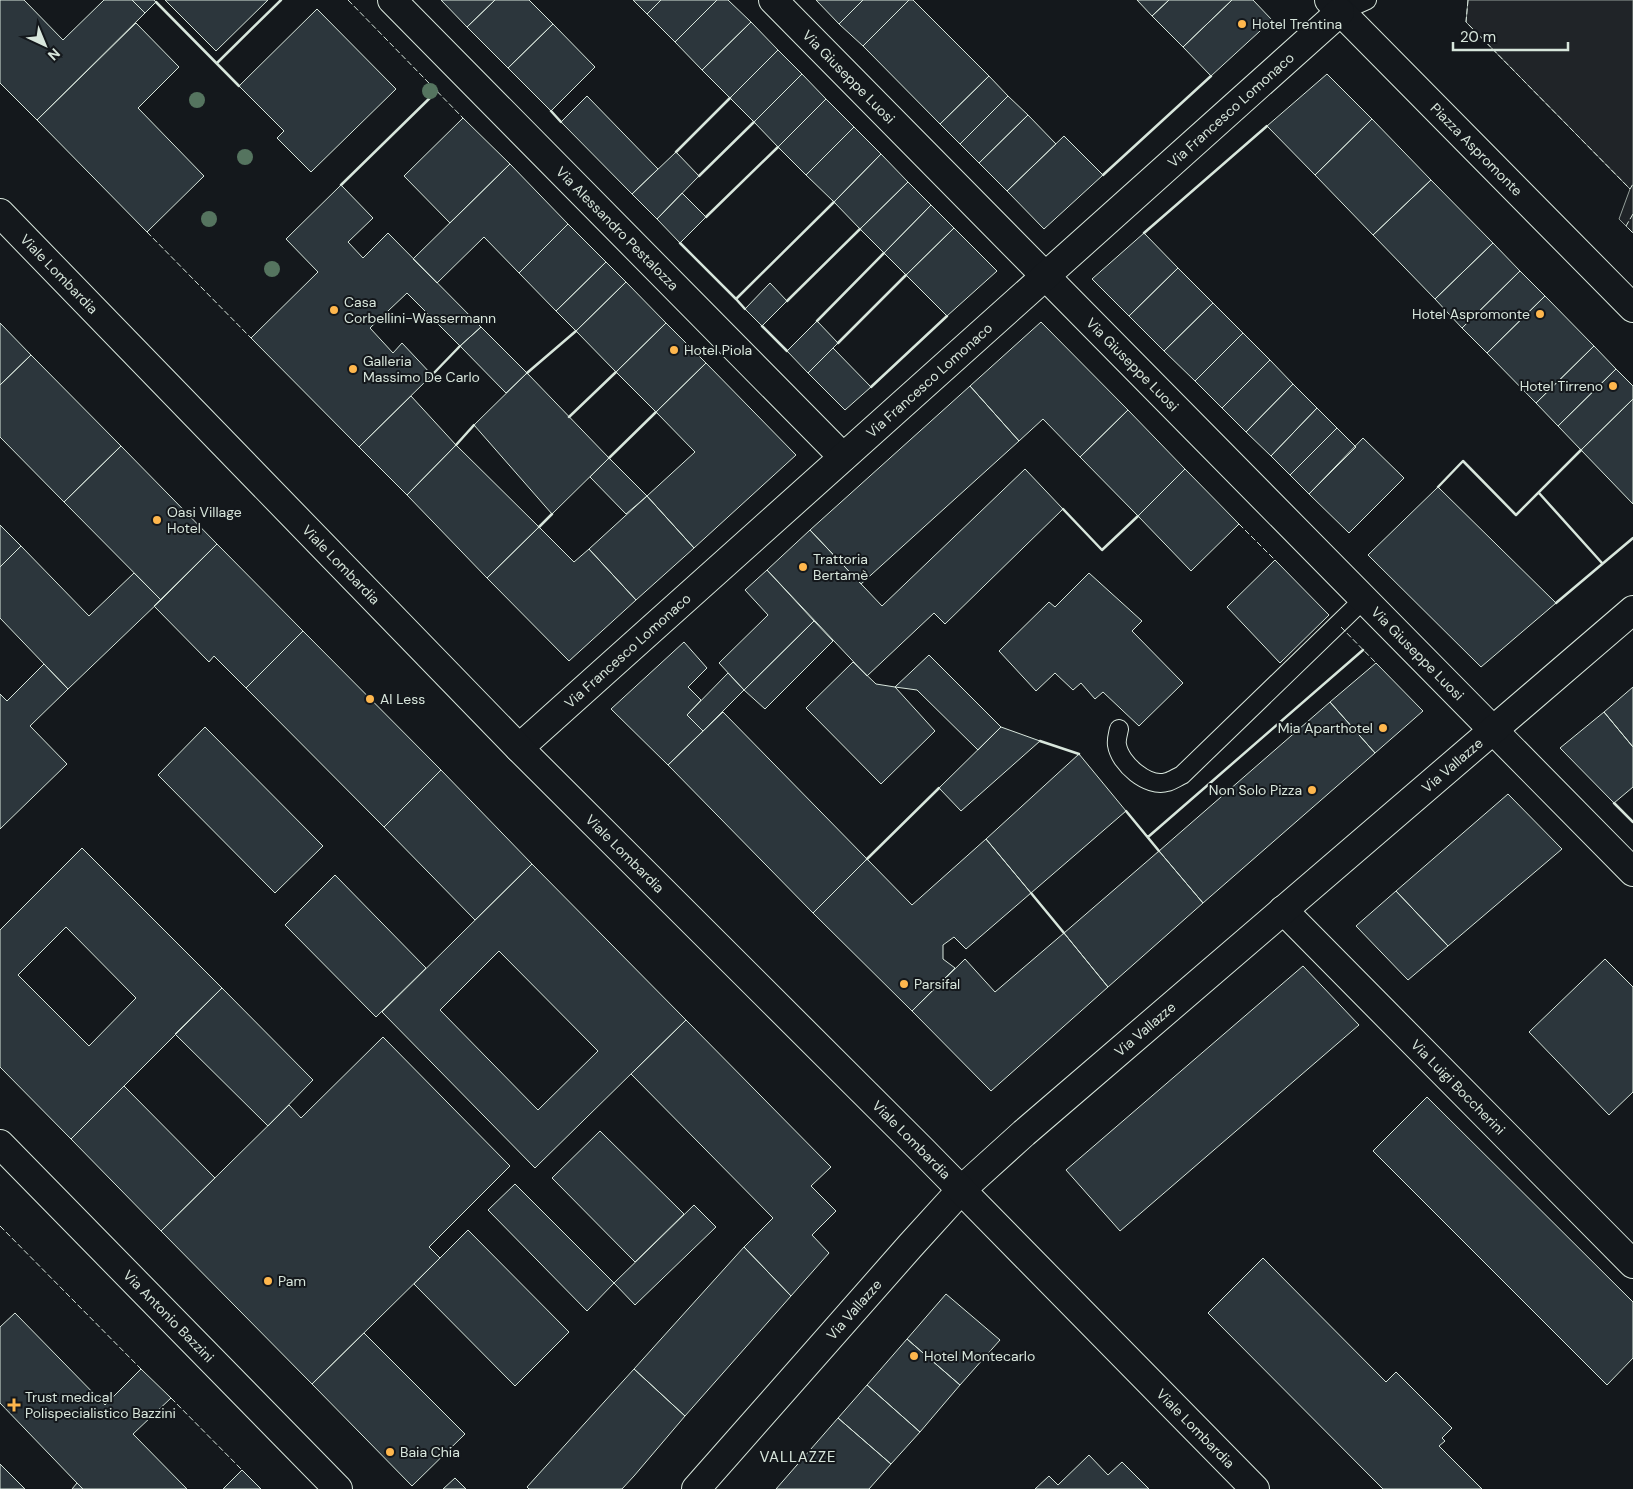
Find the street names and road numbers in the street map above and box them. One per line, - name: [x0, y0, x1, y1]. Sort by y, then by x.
- street label: Via Giuseppe Luosi: [799, 26, 899, 128]
- street label: Via Francesco Lomonaco: [1164, 49, 1298, 171]
- street label: Piazza Aspromonte: [1427, 99, 1526, 200]
- street label: Via Alessandro Pestalozza: [552, 163, 683, 294]
- street label: Viale Lombardia: [16, 230, 102, 318]
- street label: Via Giuseppe Luosi: [1082, 314, 1183, 415]
- street label: Via Francesco Lomonaco: [862, 319, 996, 442]
- street label: Viale Lombardia: [298, 521, 384, 608]
- street label: Via Francesco Lomonaco: [561, 589, 695, 712]
- street label: Via Giuseppe Luosi: [1367, 603, 1468, 704]
- street label: Via Vallazze: [1418, 734, 1487, 796]
- street label: Viale Lombardia: [582, 811, 668, 897]
- street label: Via Vallazze: [1111, 998, 1179, 1060]
- street label: Via Luigi Boccherini: [1407, 1036, 1509, 1138]
- street label: Viale Lombardia: [868, 1097, 955, 1183]
- street label: Via Antonio Bazzini: [119, 1266, 218, 1366]
- street label: Via Vallazze: [822, 1276, 886, 1344]
- street label: Viale Lombardia: [1153, 1385, 1239, 1472]

